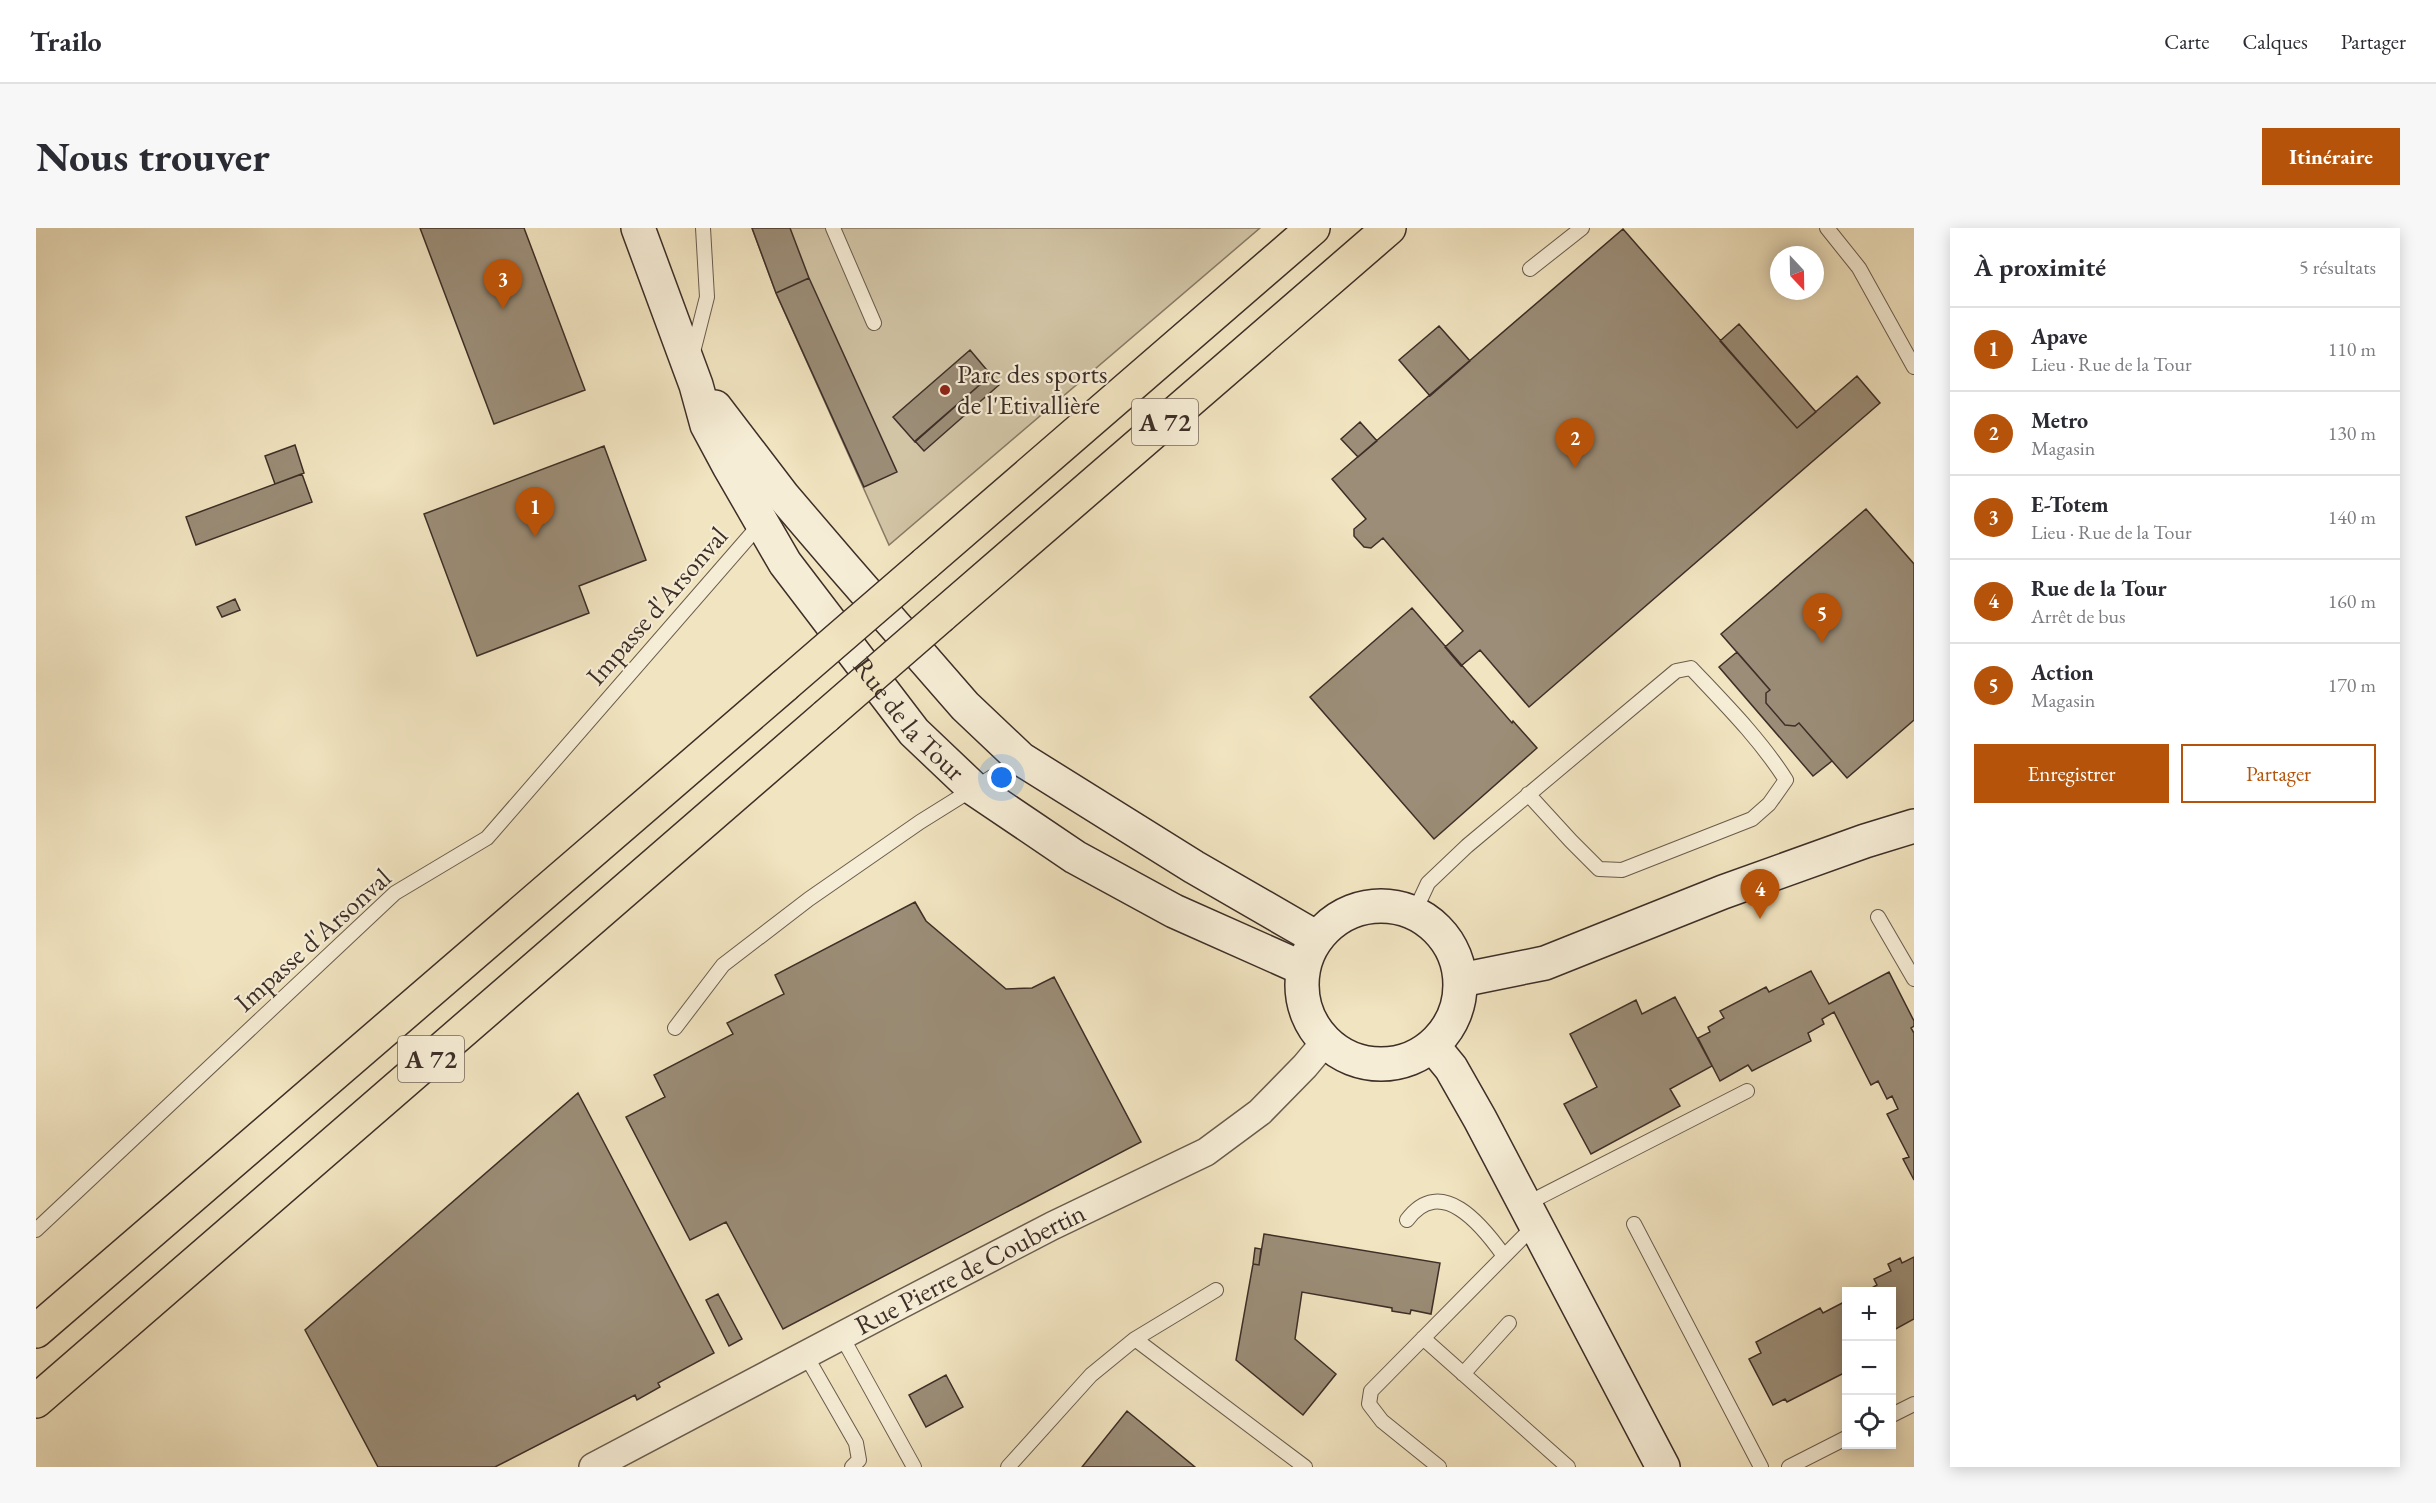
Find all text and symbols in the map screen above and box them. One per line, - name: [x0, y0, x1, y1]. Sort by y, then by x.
- text: Trailo: [30, 23, 102, 59]
- text: Carte: [2164, 28, 2209, 55]
- text: Calques: [2242, 28, 2308, 55]
- text: Partager: [2341, 28, 2406, 55]
- button: Itinéraire: [2262, 128, 2400, 185]
- text: Nous trouver: [36, 129, 270, 184]
- north arrow: [1770, 246, 1824, 300]
- text: À proximité: [1974, 250, 2106, 284]
- text: 5 résultats: [2299, 254, 2376, 280]
- pin: 3: [484, 260, 522, 309]
- text: Apave: [2031, 322, 2087, 351]
- text: 1: [1988, 336, 1999, 362]
- text: 110 m: [2328, 336, 2376, 362]
- text: Lieu · Rue de la Tour: [2031, 351, 2192, 377]
- place label: Parc des sports de l'Etivallière: [957, 356, 1107, 422]
- marker: Parc des sports de l'Etivallière: [938, 383, 952, 397]
- road number: A 72: [1132, 399, 1198, 445]
- text: Metro: [2031, 406, 2088, 435]
- pin: 2: [1556, 418, 1594, 468]
- text: 2: [1988, 420, 1999, 446]
- text: 130 m: [2328, 420, 2376, 446]
- text: Magasin: [2031, 435, 2095, 461]
- pin: 1: [516, 488, 554, 537]
- text: E-Totem: [2031, 490, 2108, 519]
- text: 3: [1988, 504, 1999, 530]
- text: 140 m: [2328, 504, 2376, 530]
- street label: Impasse d'Arsonval: [578, 519, 735, 692]
- text: Lieu · Rue de la Tour: [2031, 519, 2192, 545]
- text: Rue de la Tour: [2031, 574, 2167, 603]
- text: 4: [1988, 588, 1999, 614]
- text: 160 m: [2328, 588, 2376, 614]
- pin: 5: [1802, 594, 1842, 643]
- text: Arrêt de bus: [2031, 603, 2126, 629]
- street label: Rue de la Tour: [846, 650, 973, 788]
- text: Action: [2031, 658, 2094, 687]
- text: 5: [1988, 672, 1999, 698]
- text: 170 m: [2328, 672, 2376, 698]
- text: Magasin: [2031, 687, 2095, 713]
- button: Enregistrer: [1974, 744, 2169, 803]
- button: Partager: [2181, 744, 2376, 803]
- your location: [987, 763, 1016, 792]
- street label: Impasse d'Arsonval: [227, 860, 398, 1019]
- pin: 4: [1740, 870, 1780, 919]
- road number: A 72: [398, 1036, 464, 1082]
- street label: Rue Pierre de Coubertin: [849, 1195, 1091, 1343]
- map controls: [1842, 1287, 1896, 1449]
- button: +: [1842, 1287, 1896, 1341]
- button: −: [1842, 1341, 1896, 1395]
- button: locate: [1842, 1395, 1896, 1449]

